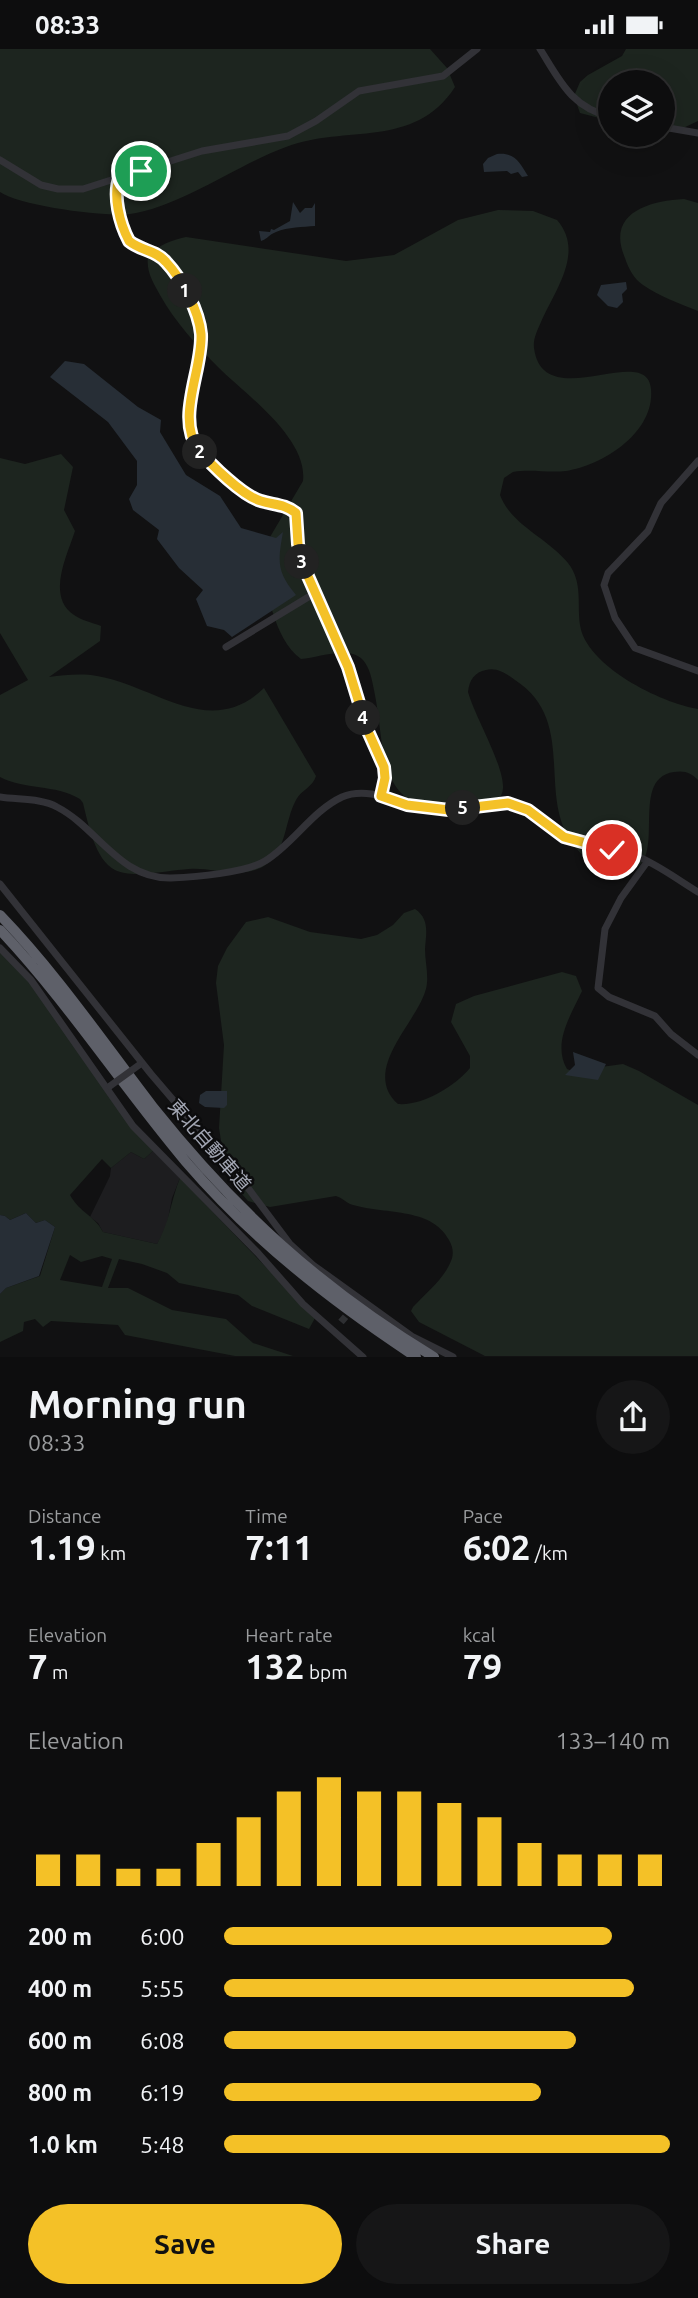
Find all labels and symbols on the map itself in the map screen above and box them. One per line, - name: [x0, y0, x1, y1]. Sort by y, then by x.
- pin: [111, 141, 171, 201]
- pin: 1: [168, 273, 202, 309]
- pin: 2: [182, 435, 218, 469]
- pin: 3: [284, 545, 320, 579]
- pin: 4: [346, 701, 380, 735]
- pin: 5: [446, 791, 480, 825]
- pin: [582, 820, 642, 880]
- street label: 東北自動車道: [164, 1095, 256, 1195]

